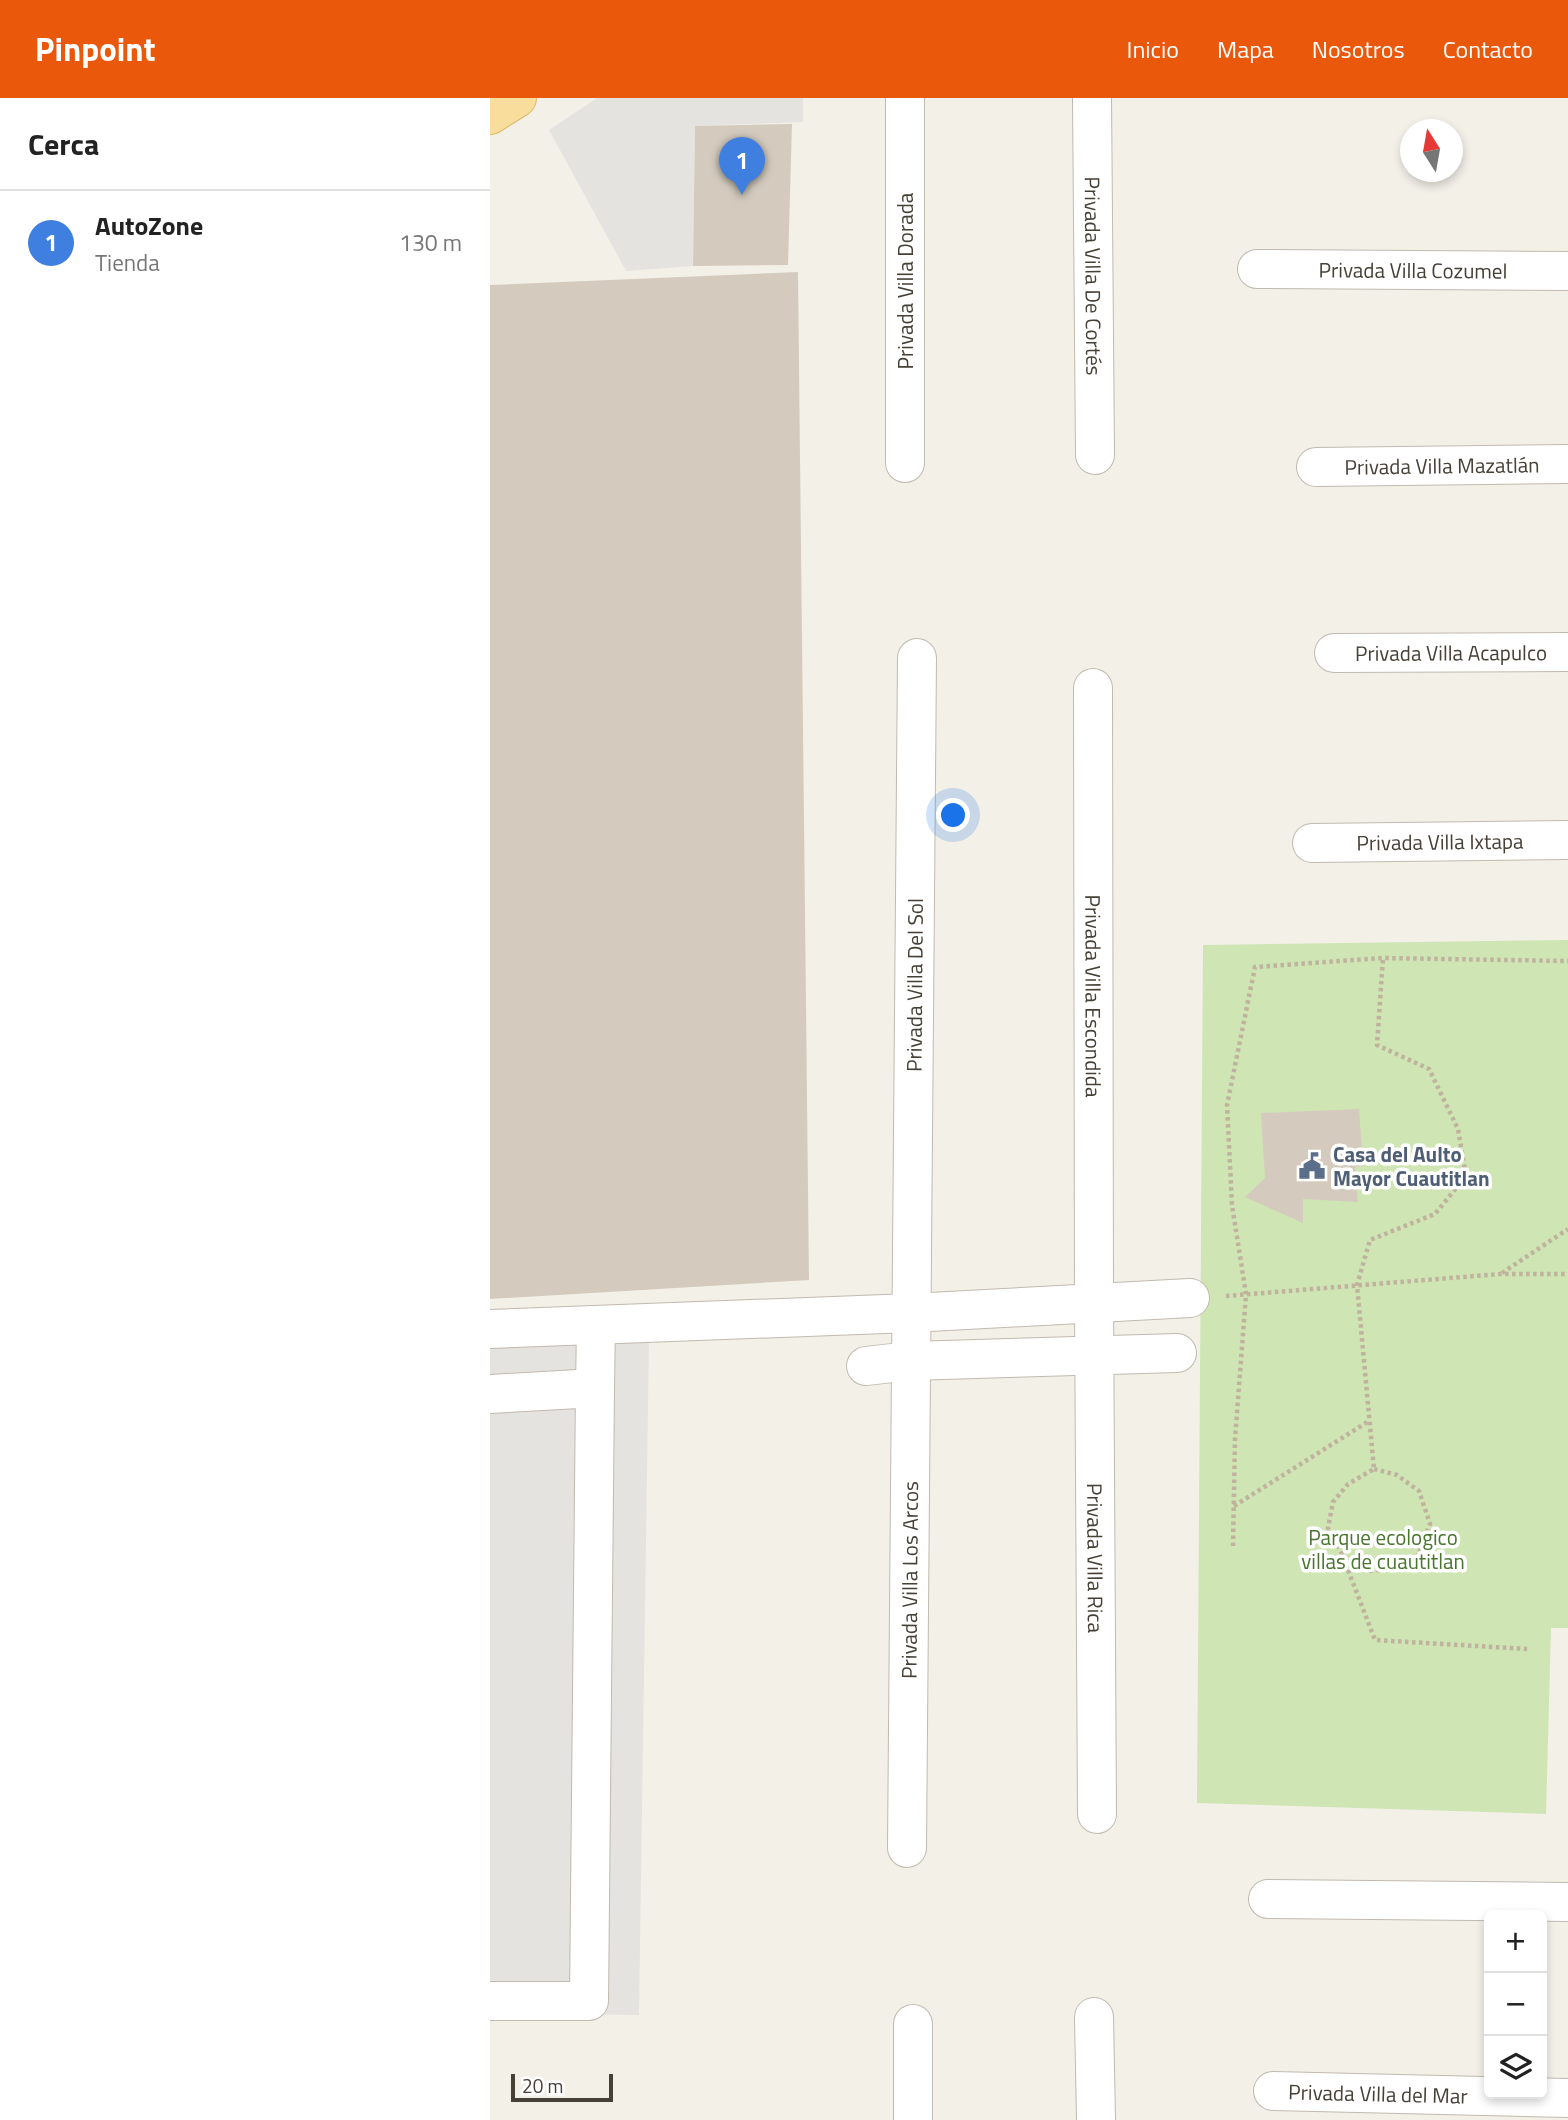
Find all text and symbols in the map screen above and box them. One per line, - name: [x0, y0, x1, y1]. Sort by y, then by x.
- text: Pinpoint: [35, 24, 155, 74]
- text: Inicio: [1127, 31, 1179, 67]
- text: Mapa: [1217, 31, 1274, 67]
- text: Nosotros: [1312, 31, 1405, 67]
- text: Contacto: [1443, 31, 1533, 67]
- north arrow: [1400, 119, 1463, 182]
- text: Cerca: [28, 121, 99, 167]
- pin: 1: [719, 137, 765, 195]
- street label: Privada Villa De Cortés: [1077, 176, 1110, 376]
- street label: Privada Villa Dorada: [889, 192, 921, 369]
- text: AutoZone: [95, 206, 203, 245]
- text: 1: [45, 225, 57, 260]
- text: 130 m: [399, 225, 462, 260]
- text: Tienda: [95, 245, 160, 280]
- street label: Privada Villa Cozumel: [1318, 253, 1507, 287]
- street label: Privada Villa Mazatlán: [1344, 448, 1540, 483]
- street label: Privada Villa Acapulco: [1355, 636, 1547, 669]
- your location: [936, 798, 970, 832]
- street label: Privada Villa Ixtapa: [1356, 825, 1524, 858]
- street label: Privada Villa Escondida: [1077, 894, 1110, 1098]
- street label: Privada Villa Del Sol: [898, 898, 931, 1072]
- place label: Casa del Aulto Mayor Cuautitlan: [1333, 1138, 1490, 1194]
- public building icon: Casa del Aulto Mayor Cuautitlan: [1297, 1151, 1327, 1181]
- street label: Privada Villa Los Arcos: [892, 1481, 926, 1679]
- street label: Privada Villa Rica: [1079, 1483, 1112, 1634]
- park label: Parque ecologico villas de cuautitlan: [1301, 1521, 1465, 1577]
- map controls: [1484, 1910, 1547, 2099]
- button: +: [1484, 1910, 1547, 1973]
- button: −: [1484, 1973, 1547, 2036]
- button: layers: [1484, 2036, 1547, 2099]
- scale bar: [511, 2071, 612, 2103]
- text: 20 m: [522, 2071, 563, 2100]
- street label: Privada Villa del Mar: [1288, 2075, 1468, 2112]

